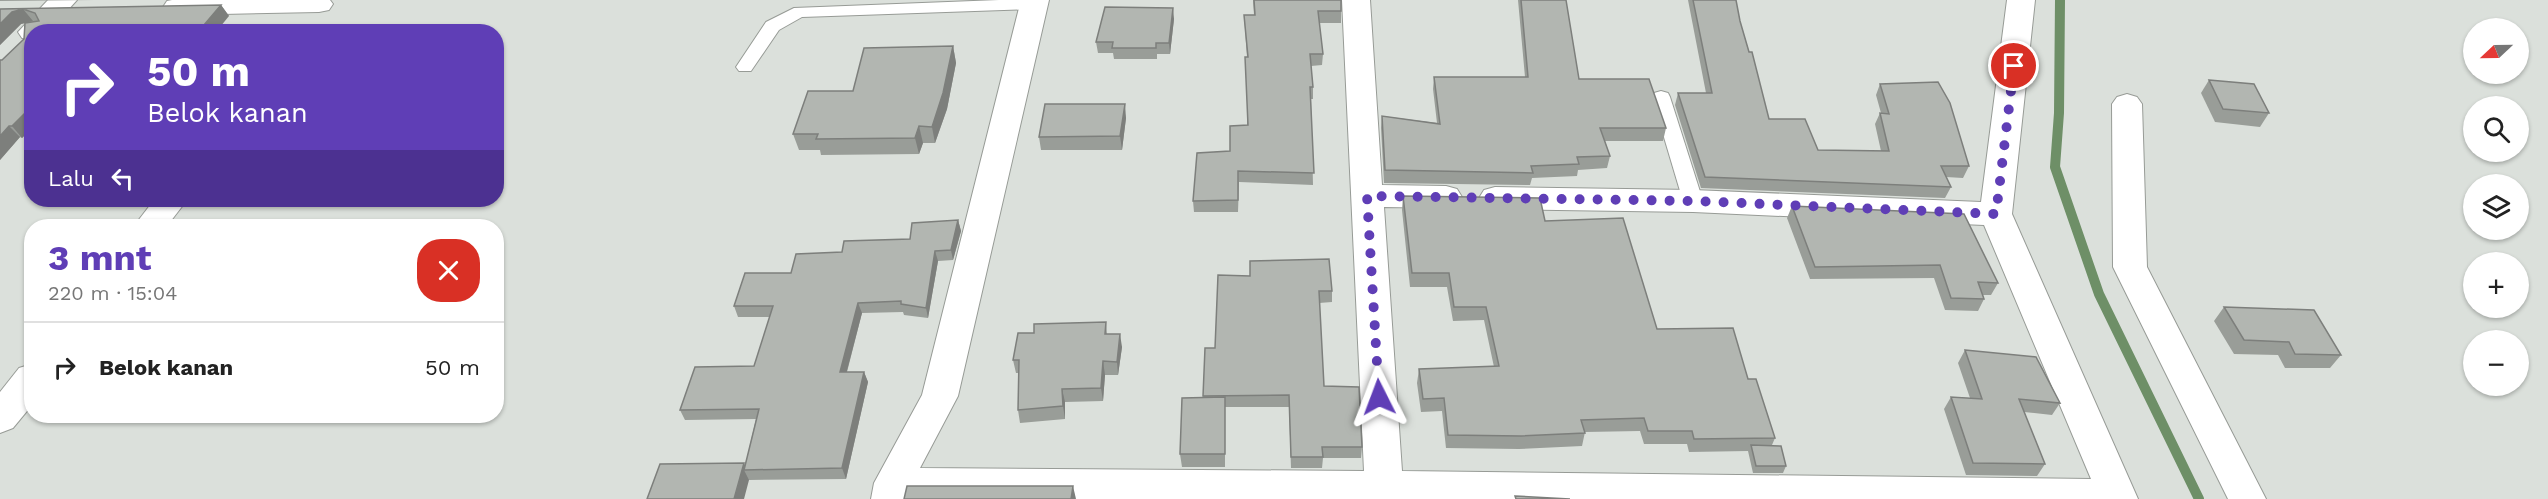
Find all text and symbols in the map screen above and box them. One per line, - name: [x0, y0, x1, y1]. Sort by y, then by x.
- north arrow: [2463, 18, 2529, 84]
- map controls: [2463, 18, 2529, 396]
- pin: [1988, 40, 2039, 91]
- text: 50 m: [147, 47, 250, 96]
- icon: right: [48, 48, 126, 126]
- icon: arrive: [1997, 49, 2030, 82]
- button: search: [2463, 96, 2529, 162]
- text: Belok kanan: [147, 97, 308, 129]
- icon: left: [106, 162, 139, 195]
- text: Lalu: [48, 166, 94, 191]
- button: layers: [2463, 174, 2529, 240]
- text: 3 mnt: [48, 237, 151, 279]
- button: close: [417, 239, 480, 302]
- button: +: [2463, 252, 2529, 318]
- text: 220 m · 15:04: [48, 281, 177, 305]
- button: −: [2463, 330, 2529, 396]
- icon: right: [48, 351, 81, 384]
- text: Belok kanan: [99, 355, 233, 380]
- text: 50 m: [425, 355, 480, 380]
- position arrow: [1347, 365, 1411, 429]

